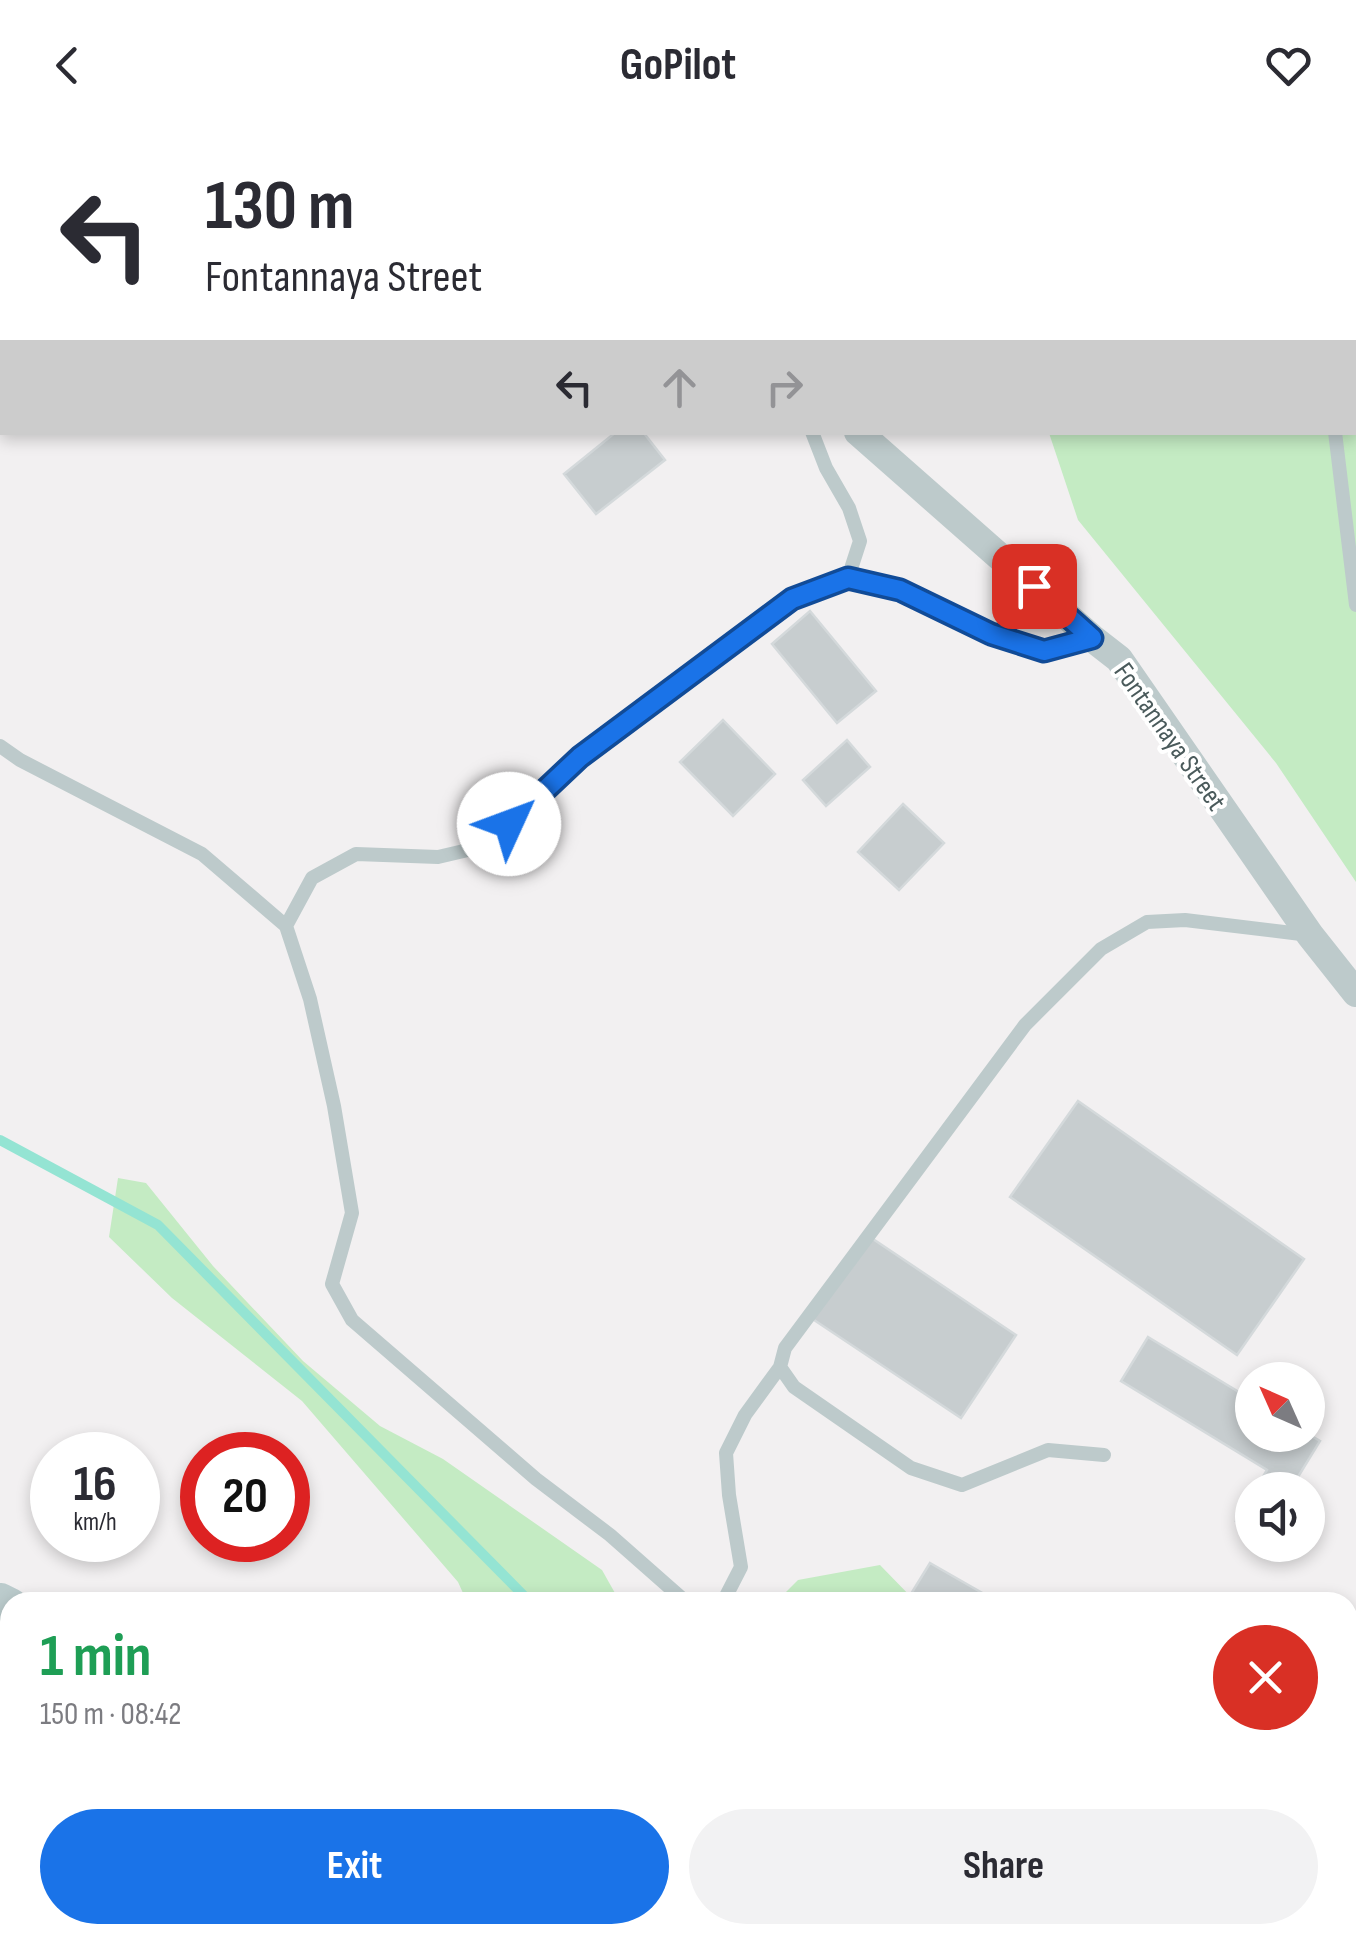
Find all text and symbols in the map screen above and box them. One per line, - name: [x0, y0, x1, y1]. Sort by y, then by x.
- icon: back: [40, 38, 95, 93]
- text: GoPilot: [620, 38, 736, 93]
- icon: heart: [1261, 38, 1316, 93]
- text: 130 m: [205, 165, 354, 249]
- icon: left: [40, 170, 170, 300]
- text: Fontannaya Street: [205, 250, 482, 305]
- icon: left: [547, 360, 602, 415]
- icon: ahead: [652, 360, 707, 415]
- icon: right: [757, 360, 812, 415]
- pin: [992, 544, 1077, 629]
- icon: arrive: [1007, 559, 1062, 614]
- street label: Fontannaya Street: [1107, 657, 1233, 817]
- position arrow: [457, 772, 561, 876]
- north arrow: [1235, 1362, 1325, 1452]
- map controls: [1235, 1362, 1325, 1562]
- speed limit sign: 20: [180, 1432, 310, 1562]
- text: 16: [73, 1455, 117, 1515]
- button: sound: [1235, 1472, 1325, 1562]
- text: km/h: [73, 1507, 117, 1538]
- text: 1 min: [40, 1621, 152, 1693]
- button: close: [1213, 1625, 1318, 1730]
- text: 150 m · 08:42: [40, 1695, 182, 1734]
- button: Exit: [40, 1809, 669, 1924]
- button: Share: [689, 1809, 1318, 1924]

